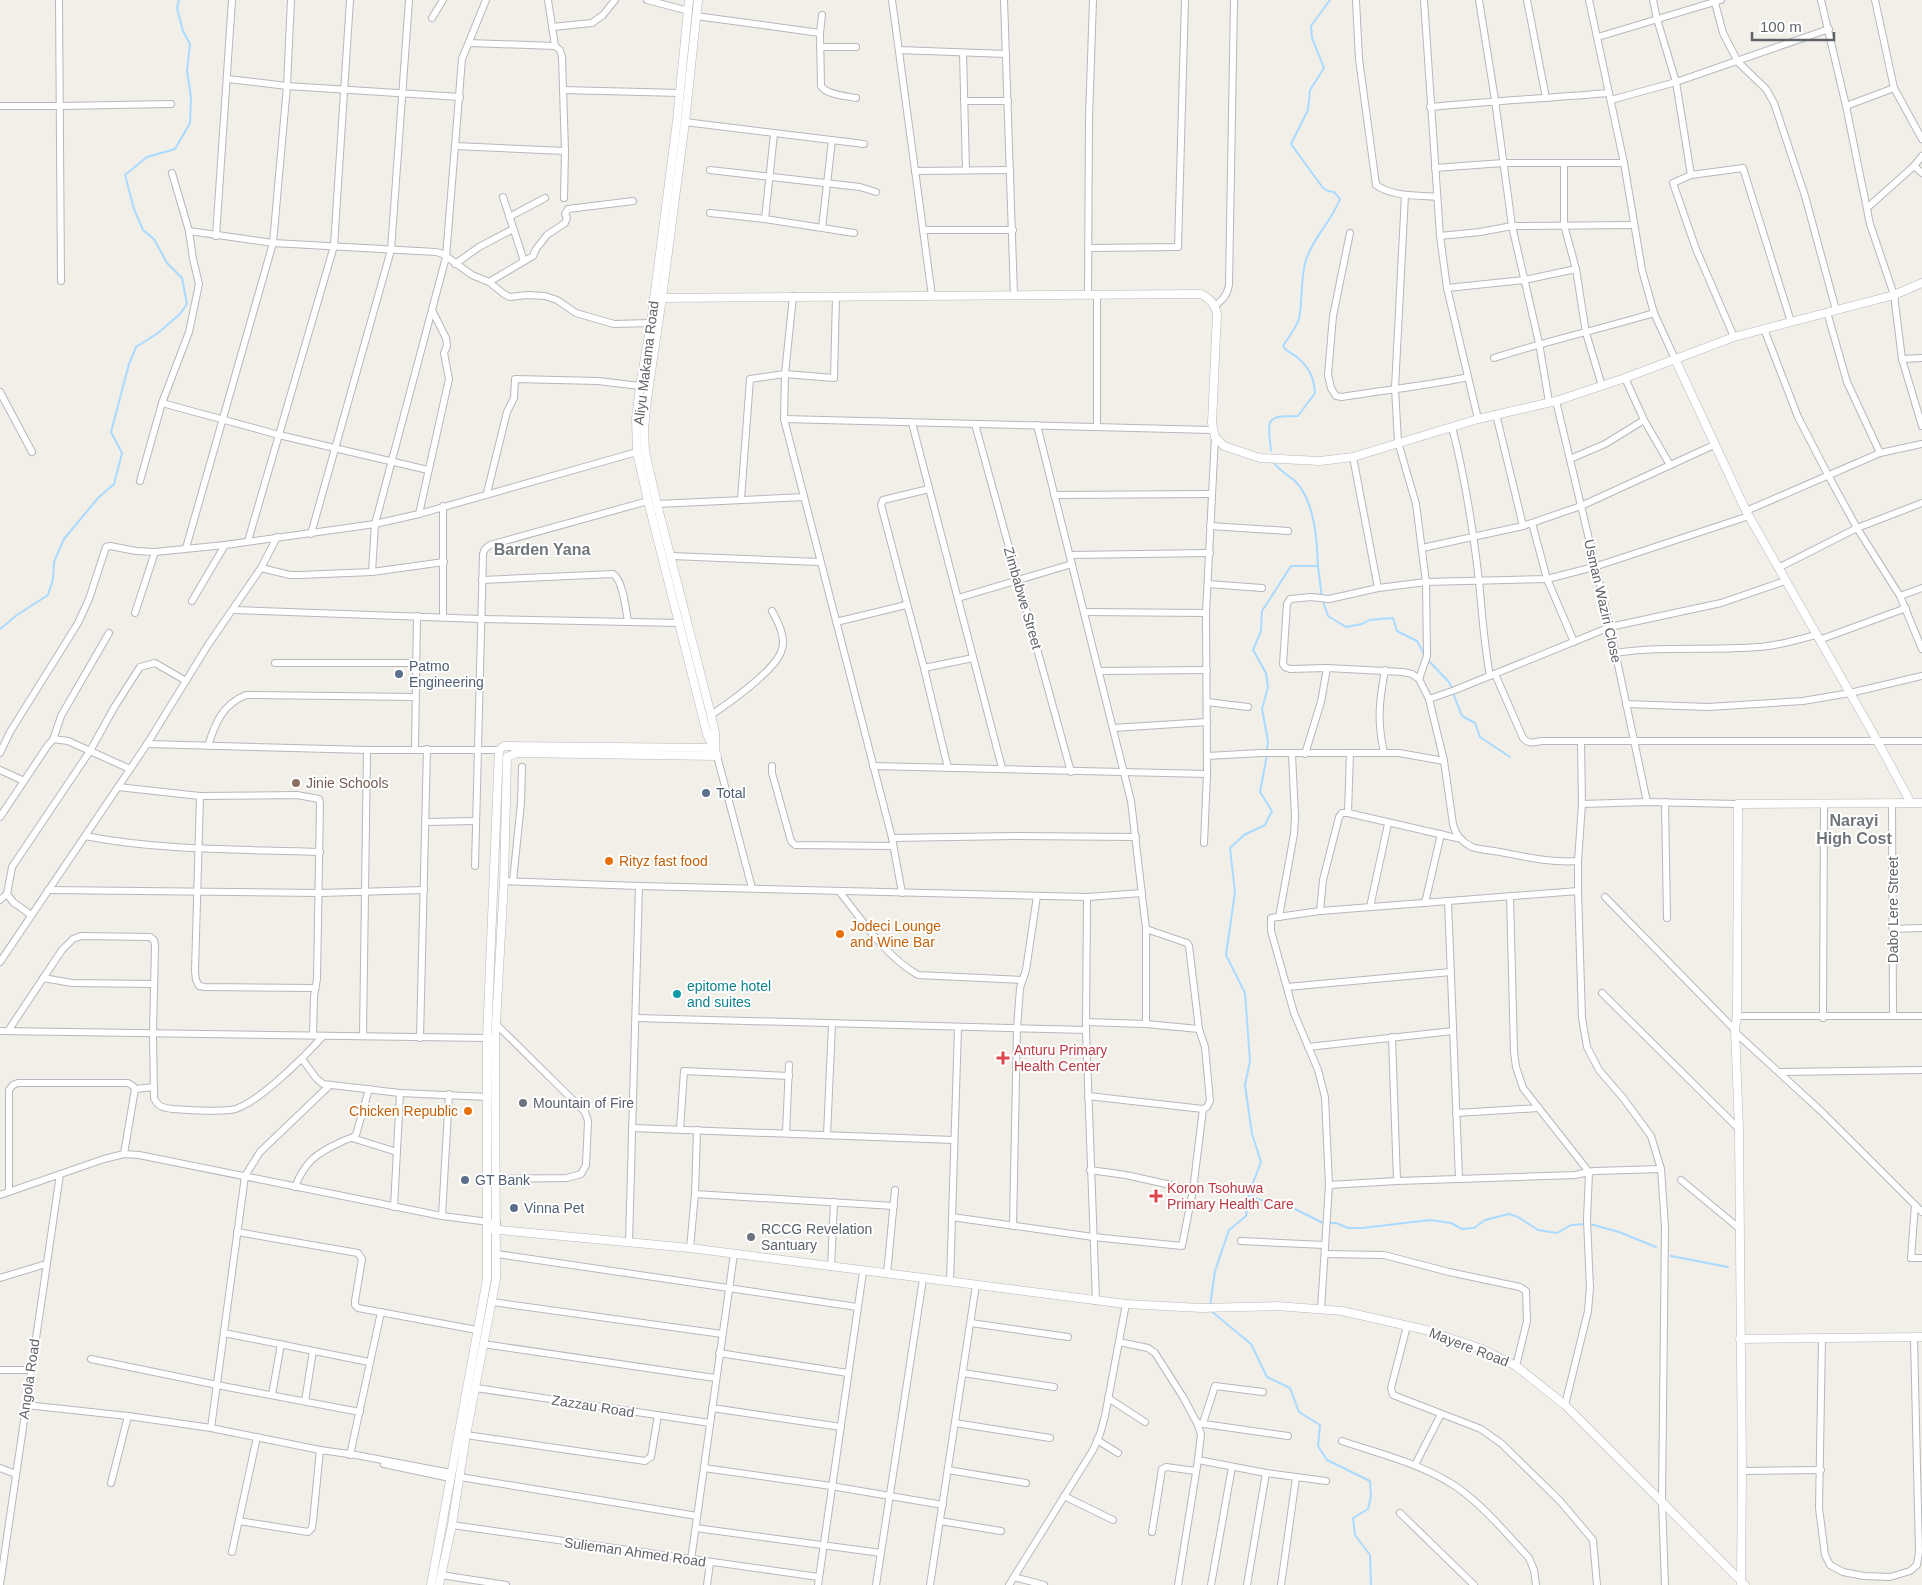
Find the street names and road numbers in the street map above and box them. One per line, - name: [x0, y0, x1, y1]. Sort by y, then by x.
- street label: Aliyu Makama Road: [630, 300, 662, 426]
- street label: Usman Waziri Close: [1581, 538, 1625, 665]
- street label: Zimbabwe Street: [1001, 545, 1045, 651]
- street label: Dabo Lere Street: [1885, 857, 1901, 963]
- street label: Mayere Road: [1427, 1324, 1511, 1370]
- street label: Angola Road: [15, 1338, 43, 1420]
- street label: Zazzau Road: [551, 1392, 635, 1420]
- street label: Sulieman Ahmed Road: [563, 1534, 707, 1570]

